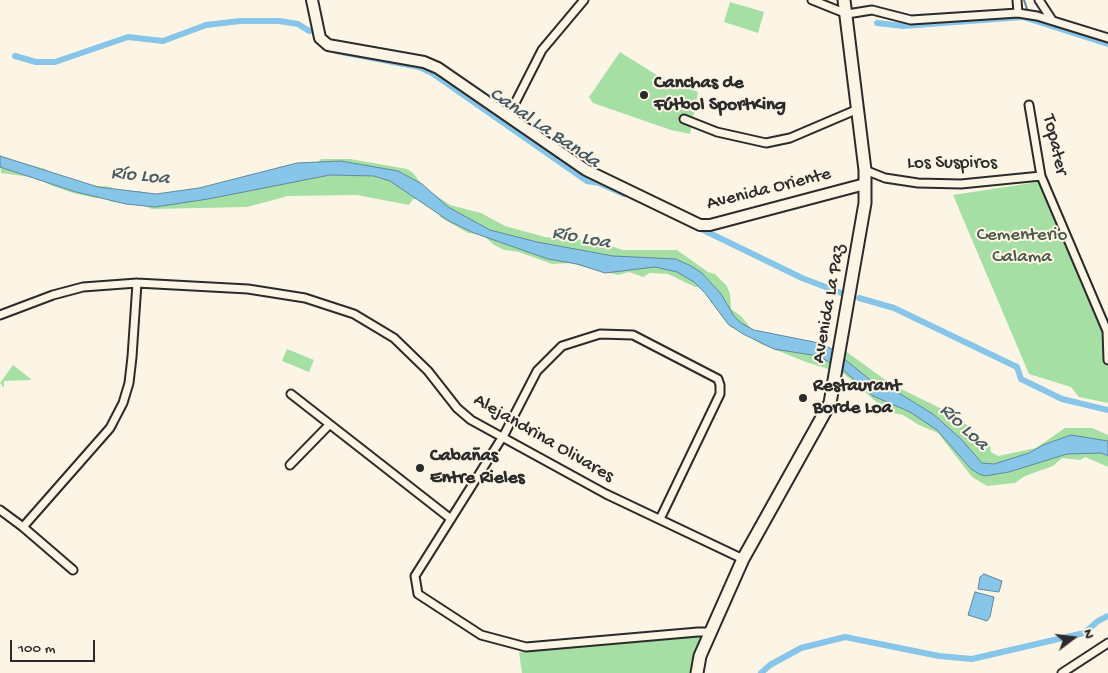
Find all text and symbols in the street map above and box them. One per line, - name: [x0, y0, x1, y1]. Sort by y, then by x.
- place label: Canchas de Fútbol SportKing: [654, 73, 786, 117]
- water label: Canal La Banda: [484, 83, 604, 175]
- marker: Canchas de Fútbol SportKing: [638, 89, 650, 101]
- street label: Topater: [1036, 113, 1072, 177]
- street label: Los Suspiros: [907, 153, 997, 175]
- water label: Río Loa: [110, 162, 170, 192]
- street label: Avenida Oriente: [704, 164, 834, 216]
- water label: Río Loa: [550, 222, 612, 256]
- park label: Cementerio Calama: [977, 225, 1067, 269]
- street label: Avenida La Paz: [808, 243, 852, 365]
- place label: Restaurant Borde Loa: [813, 376, 901, 420]
- street label: Alejandrina Olivares: [469, 389, 617, 489]
- marker: Restaurant Borde Loa: [797, 392, 809, 404]
- water label: Río Loa: [933, 399, 993, 457]
- place label: Cabañas Entre Rieles: [430, 446, 525, 490]
- marker: Cabañas Entre Rieles: [414, 462, 426, 474]
- north arrow: [1048, 613, 1098, 663]
- text: N: [1079, 627, 1097, 641]
- scale bar: [12, 630, 98, 662]
- text: 100 m: [18, 640, 55, 658]

